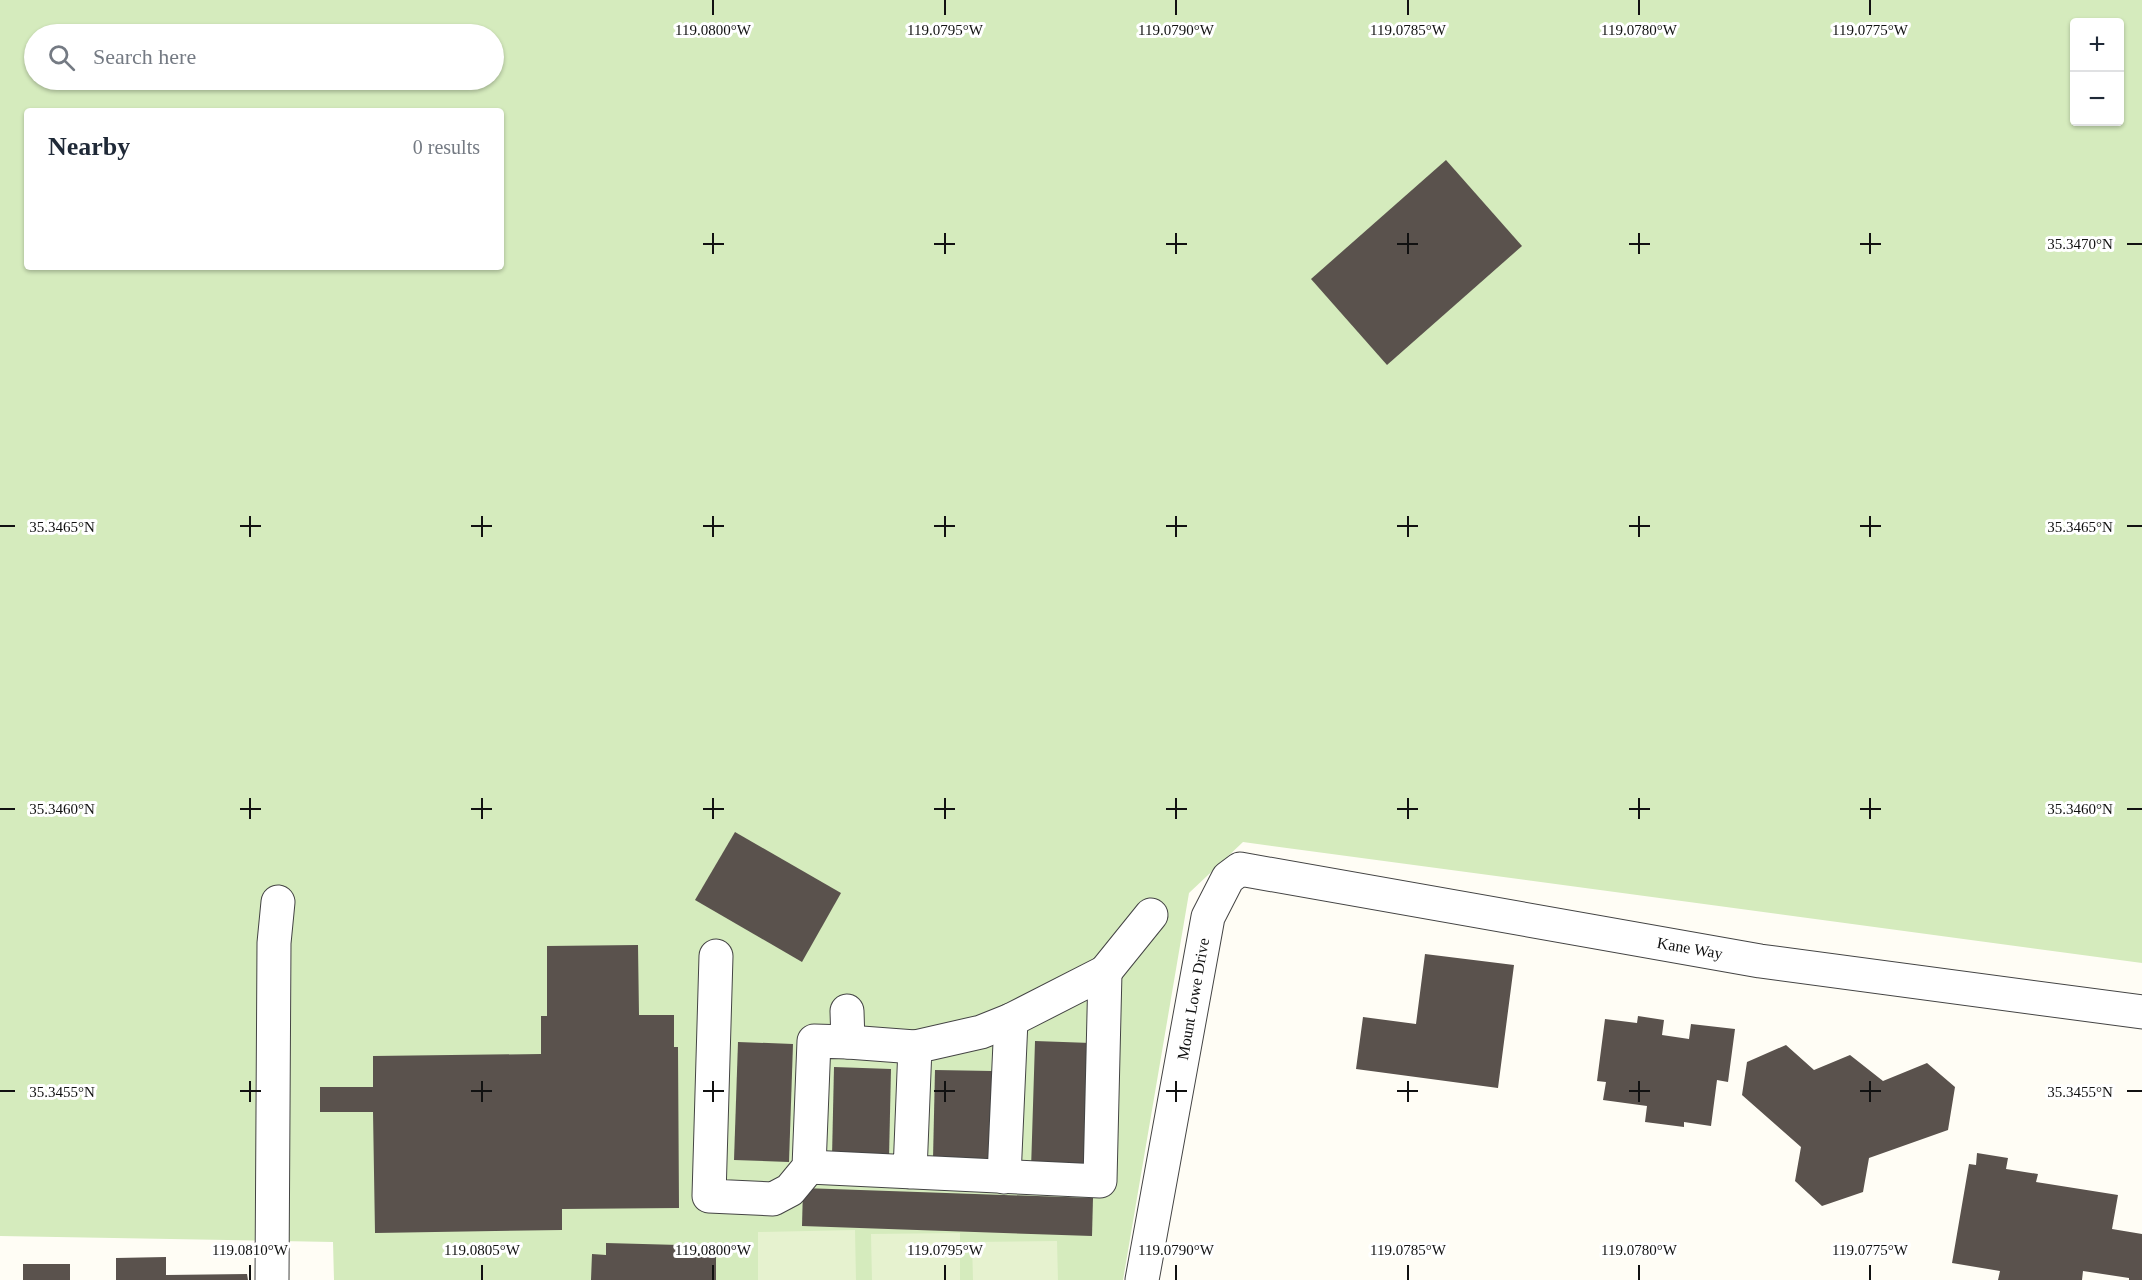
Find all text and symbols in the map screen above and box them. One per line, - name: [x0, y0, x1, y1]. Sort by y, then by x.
- map controls: [2070, 18, 2124, 126]
- button: +: [2070, 18, 2124, 72]
- text: 119.0800°W: [675, 22, 752, 38]
- text: 119.0795°W: [907, 22, 984, 38]
- text: 119.0790°W: [1138, 22, 1215, 38]
- text: 119.0785°W: [1370, 22, 1447, 38]
- text: 119.0780°W: [1601, 22, 1678, 38]
- text: 119.0775°W: [1832, 22, 1909, 38]
- search box: [24, 24, 504, 90]
- icon: search: [45, 41, 78, 74]
- text: Search here: [93, 44, 196, 69]
- button: −: [2070, 72, 2124, 126]
- text: Nearby: [48, 132, 130, 161]
- text: 0 results: [413, 136, 480, 158]
- text: 35.3470°N: [2047, 236, 2113, 252]
- text: 35.3465°N: [29, 519, 95, 535]
- text: 35.3465°N: [2047, 519, 2113, 535]
- text: 35.3460°N: [29, 801, 95, 817]
- text: 35.3460°N: [2047, 801, 2113, 817]
- street label: Kane Way: [1656, 934, 1724, 963]
- street label: Mount Lowe Drive: [1174, 937, 1212, 1061]
- text: 35.3455°N: [29, 1084, 95, 1100]
- text: 35.3455°N: [2047, 1084, 2113, 1100]
- text: 119.0810°W: [212, 1242, 289, 1258]
- text: 119.0805°W: [444, 1242, 521, 1258]
- text: 119.0800°W: [675, 1242, 752, 1258]
- text: 119.0795°W: [907, 1242, 984, 1258]
- text: 119.0790°W: [1138, 1242, 1215, 1258]
- text: 119.0785°W: [1370, 1242, 1447, 1258]
- text: 119.0780°W: [1601, 1242, 1678, 1258]
- text: 119.0775°W: [1832, 1242, 1909, 1258]

